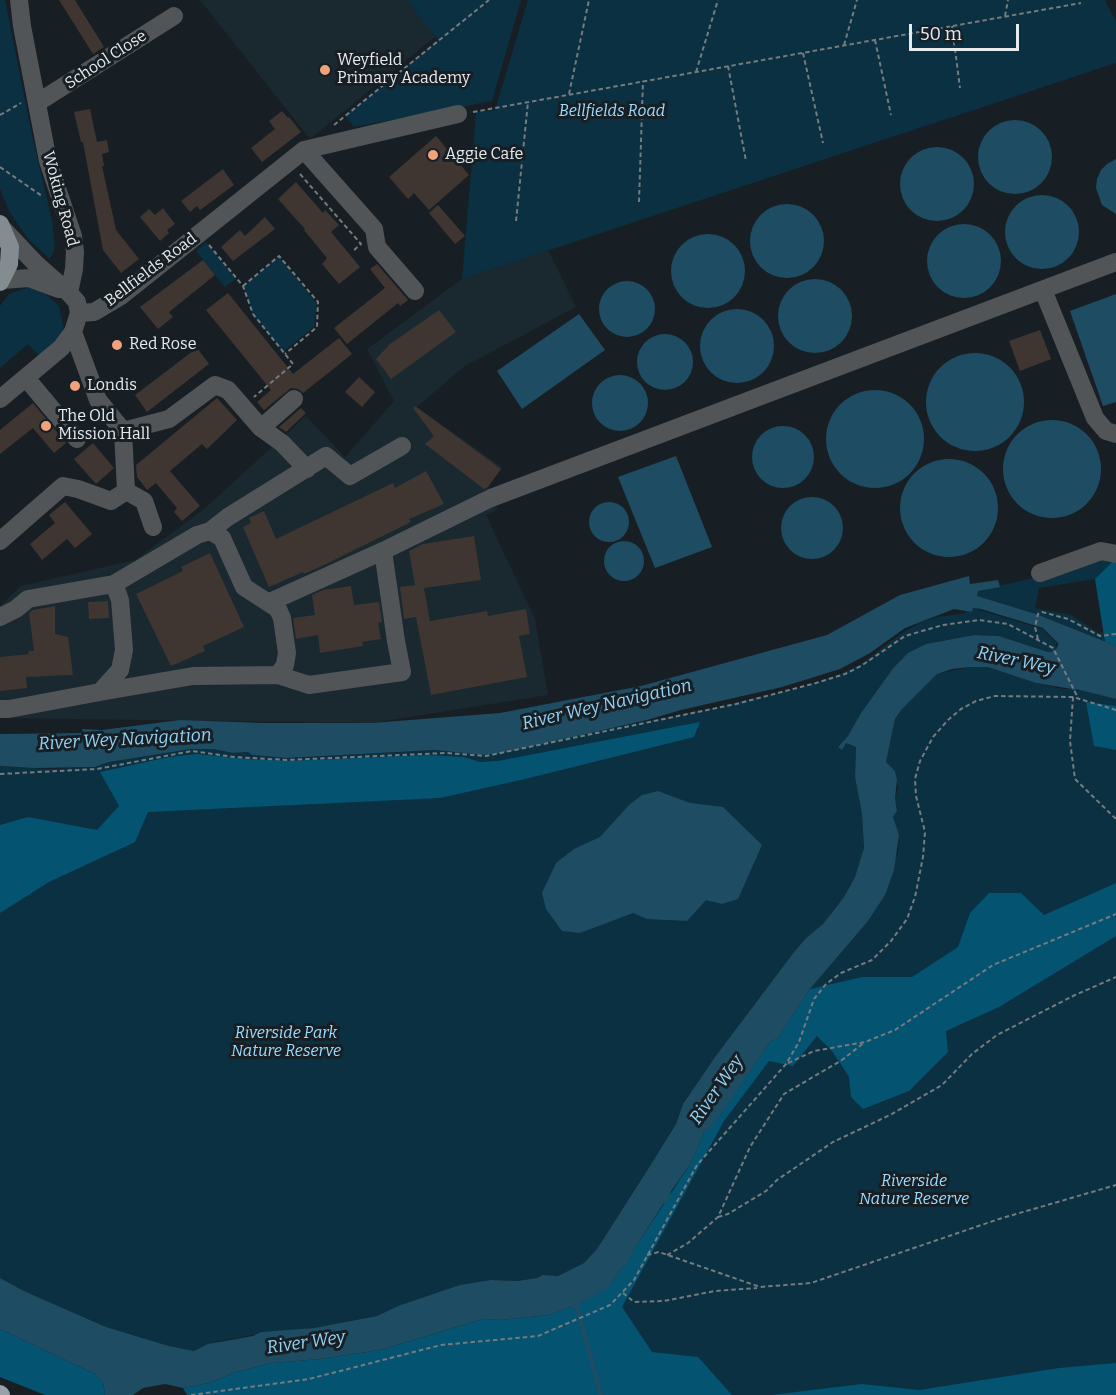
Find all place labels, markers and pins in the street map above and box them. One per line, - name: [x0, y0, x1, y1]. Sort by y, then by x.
- place label: Weyfield Primary Academy: [337, 51, 470, 89]
- marker: Weyfield Primary Academy: [318, 63, 332, 77]
- place label: Aggie Cafe: [445, 145, 523, 165]
- marker: Aggie Cafe: [426, 148, 440, 162]
- place label: Red Rose: [129, 335, 196, 355]
- marker: Red Rose: [110, 338, 124, 352]
- place label: Londis: [87, 376, 137, 396]
- marker: Londis: [68, 379, 82, 393]
- place label: The Old Mission Hall: [58, 407, 150, 445]
- marker: The Old Mission Hall: [39, 419, 53, 433]

